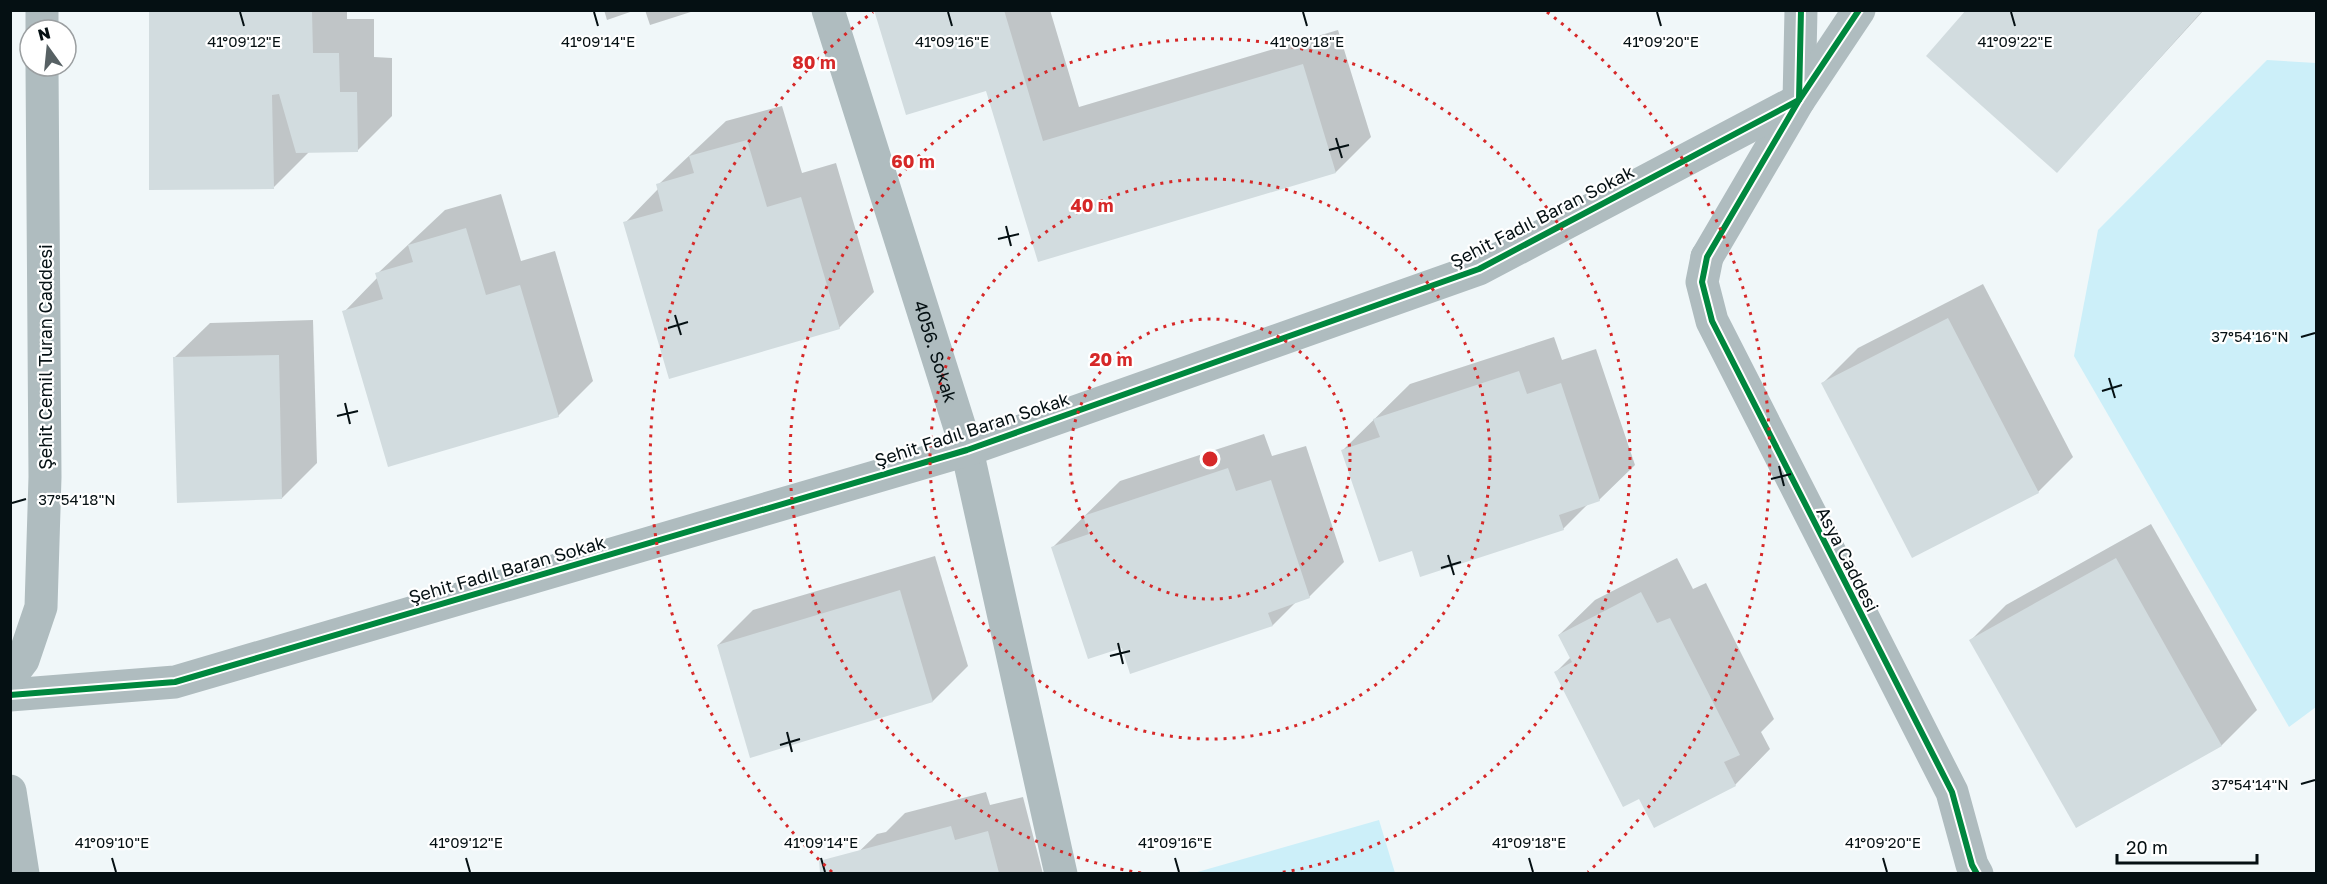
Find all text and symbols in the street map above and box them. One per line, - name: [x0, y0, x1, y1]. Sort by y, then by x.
- north arrow: [18, 18, 78, 78]
- text: N: [36, 22, 53, 45]
- text: 41°09'12"E: [207, 32, 281, 50]
- text: 41°09'14"E: [561, 32, 635, 50]
- text: 41°09'16"E: [915, 32, 989, 50]
- text: 41°09'18"E: [1270, 32, 1344, 50]
- text: 41°09'20"E: [1623, 32, 1699, 50]
- text: 41°09'22"E: [1977, 32, 2053, 50]
- text: 80 m: [792, 51, 836, 73]
- text: 60 m: [891, 150, 935, 172]
- street label: Şehit Fadıl Baran Sokak: [1446, 160, 1638, 272]
- text: 40 m: [1070, 194, 1114, 216]
- street label: Şehit Cemil Turan Caddesi: [34, 244, 56, 470]
- street label: 4056. Sokak: [909, 297, 962, 405]
- text: 37°54'16"N: [2211, 327, 2289, 345]
- text: 20 m: [1090, 348, 1132, 370]
- street label: Şehit Fadıl Baran Sokak: [872, 387, 1072, 471]
- centre of rings: [1200, 449, 1220, 469]
- text: 37°54'18"N: [38, 490, 116, 508]
- street label: Asya Caddesi: [1812, 503, 1884, 615]
- street label: Şehit Fadıl Baran Sokak: [406, 530, 608, 608]
- text: 37°54'14"N: [2211, 775, 2289, 793]
- scale bar: [2117, 827, 2256, 865]
- text: 41°09'10"E: [75, 833, 149, 851]
- text: 41°09'12"E: [429, 833, 503, 851]
- text: 41°09'14"E: [784, 833, 858, 851]
- text: 41°09'16"E: [1138, 833, 1212, 851]
- text: 41°09'18"E: [1492, 833, 1566, 851]
- text: 41°09'20"E: [1845, 833, 1921, 851]
- text: 20 m: [2126, 836, 2168, 858]

